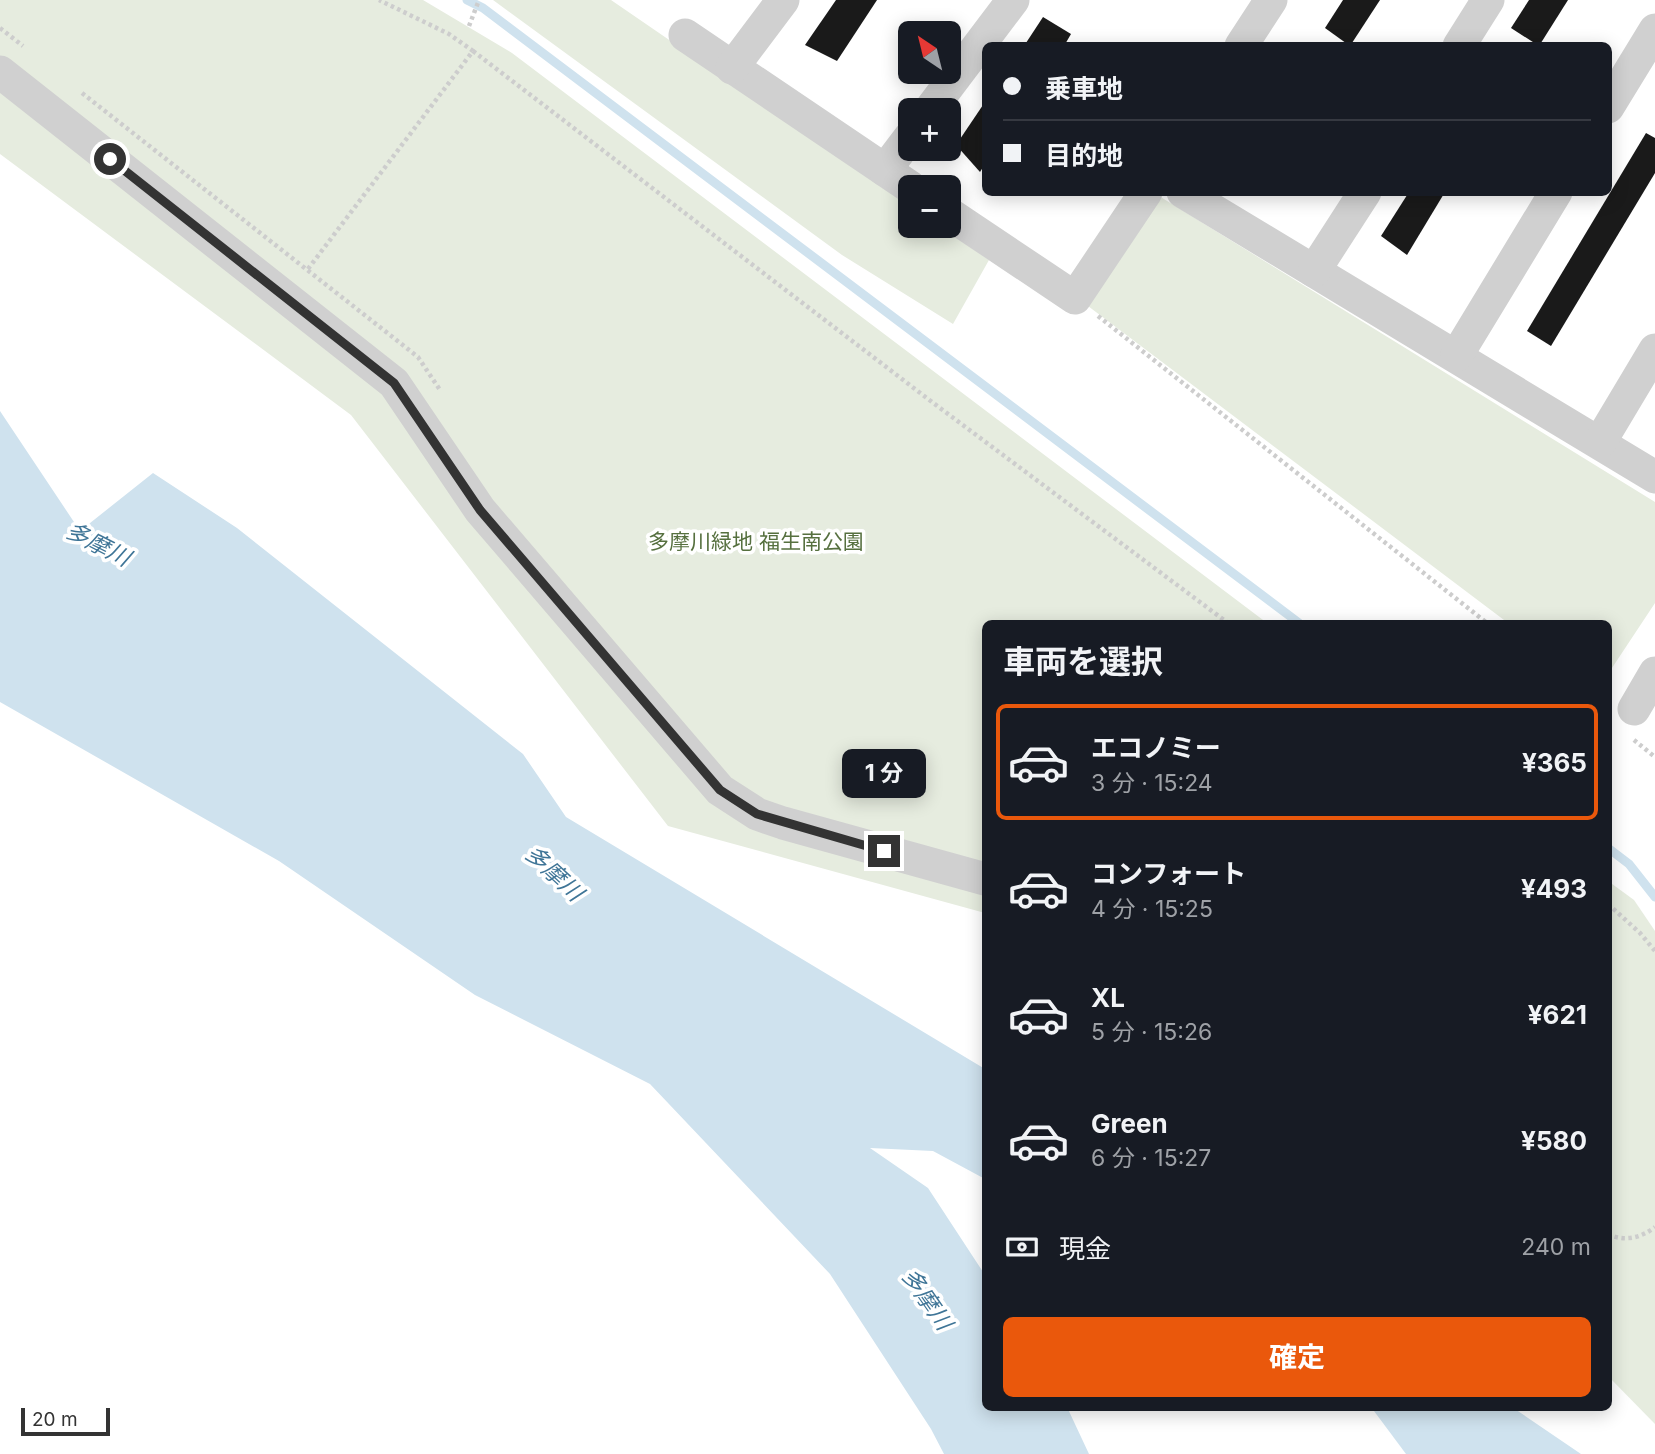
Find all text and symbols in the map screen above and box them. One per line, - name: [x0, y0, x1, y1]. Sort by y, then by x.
- north arrow: [898, 21, 961, 84]
- map controls: [898, 21, 961, 238]
- text: 乗車地: [1045, 73, 1123, 104]
- button: +: [898, 98, 961, 161]
- text: 目的地: [1045, 140, 1123, 171]
- route start: [94, 143, 126, 175]
- button: −: [898, 175, 961, 238]
- water label: 多摩川: [61, 516, 138, 573]
- park label: 多摩川緑地 福生南公園: [648, 529, 864, 554]
- text: 車両を選択: [1003, 642, 1163, 681]
- icon: car: [1007, 731, 1070, 794]
- text: エコノミー: [1091, 732, 1221, 763]
- text: ¥365: [1522, 747, 1587, 778]
- callout: 1 分: [842, 750, 926, 798]
- text: 1 分: [865, 759, 903, 787]
- text: 3 分 · 15:24: [1091, 769, 1213, 797]
- route end: [868, 835, 900, 867]
- water label: 多摩川: [519, 839, 591, 909]
- icon: car: [1007, 857, 1070, 920]
- text: コンフォート: [1091, 858, 1246, 889]
- text: ¥493: [1521, 873, 1587, 904]
- text: 4 分 · 15:25: [1091, 895, 1213, 923]
- text: XL: [1091, 982, 1125, 1013]
- icon: car: [1007, 983, 1070, 1046]
- text: ¥621: [1528, 999, 1587, 1030]
- text: 5 分 · 15:26: [1091, 1018, 1212, 1046]
- text: Green: [1091, 1108, 1168, 1139]
- icon: car: [1007, 1109, 1070, 1172]
- text: ¥580: [1521, 1125, 1587, 1156]
- text: 6 分 · 15:27: [1091, 1144, 1211, 1172]
- icon: cash: [1003, 1228, 1041, 1266]
- text: 現金: [1059, 1233, 1111, 1264]
- text: 240 m: [1521, 1233, 1591, 1261]
- water label: 多摩川: [896, 1263, 960, 1338]
- button: 確定: [1003, 1317, 1591, 1397]
- scale bar: [21, 1405, 110, 1437]
- text: 20 m: [32, 1408, 78, 1431]

